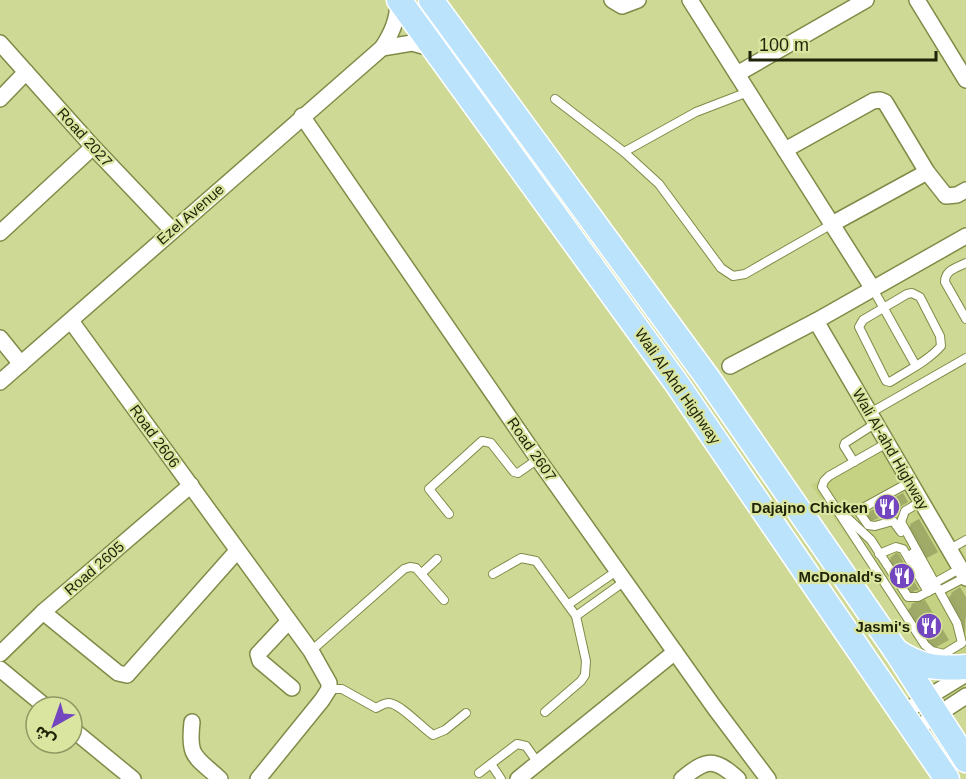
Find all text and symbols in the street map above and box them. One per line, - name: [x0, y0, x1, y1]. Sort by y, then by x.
- scale bar: [750, 24, 936, 62]
- text: 100 m: [759, 35, 809, 55]
- street label: Road 2027: [54, 104, 116, 170]
- street label: Ezel Avenue: [153, 180, 227, 248]
- street label: Wali Al Ahd Highway: [632, 325, 725, 447]
- street label: Wali Al-ahd Highway: [849, 385, 933, 513]
- street label: Road 2606: [127, 401, 183, 471]
- street label: Road 2607: [504, 414, 560, 484]
- restaurant icon: Dajajno Chicken: [872, 492, 902, 522]
- place label: Dajajno Chicken: [751, 499, 868, 516]
- street label: Road 2605: [61, 538, 127, 598]
- restaurant icon: McDonald's: [887, 561, 917, 591]
- place label: McDonald's: [798, 568, 882, 585]
- restaurant icon: Jasmi's: [914, 611, 944, 641]
- place label: Jasmi's: [856, 618, 910, 635]
- north arrow: [24, 695, 84, 755]
- text: ش: [31, 722, 59, 750]

